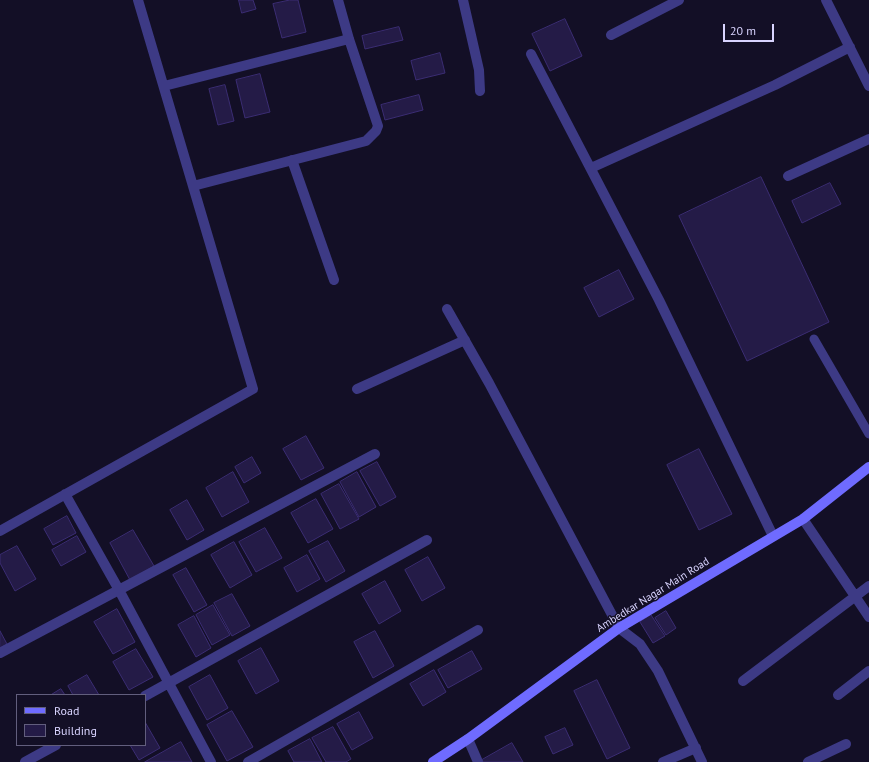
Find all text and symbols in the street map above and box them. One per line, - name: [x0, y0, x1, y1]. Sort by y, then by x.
- scale bar: [725, 16, 776, 42]
- text: 20 m: [730, 23, 756, 38]
- street label: Ambedkar Nagar Main Road: [594, 555, 712, 635]
- legend: [16, 694, 146, 746]
- text: Road: [54, 703, 79, 718]
- text: Building: [54, 723, 97, 738]

